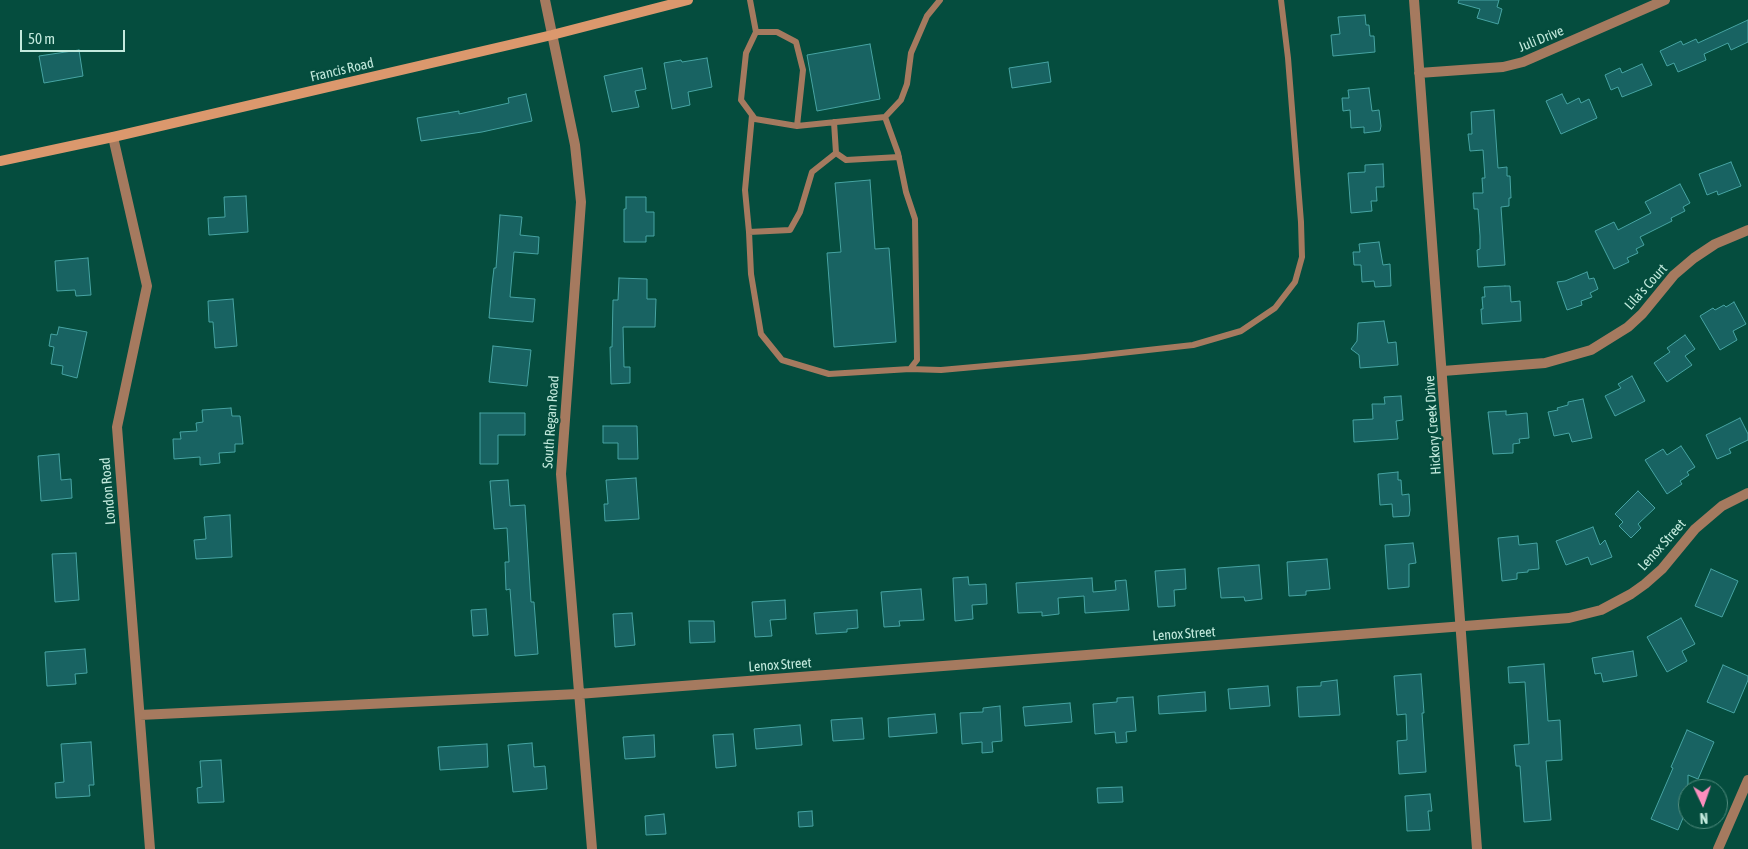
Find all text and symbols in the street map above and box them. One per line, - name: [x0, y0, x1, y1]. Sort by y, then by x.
- scale bar: [22, 20, 128, 52]
- street label: Juli Drive: [1516, 22, 1566, 56]
- text: 50 m: [28, 30, 55, 47]
- street label: Francis Road: [309, 55, 375, 85]
- street label: Lila's Court: [1621, 261, 1671, 313]
- street label: South Regan Road: [539, 375, 563, 469]
- street label: Hickory Creek Drive: [1421, 375, 1445, 475]
- street label: London Road: [97, 457, 119, 525]
- street label: Lenox Street: [1635, 516, 1689, 574]
- street label: Lenox Street: [1152, 623, 1216, 645]
- street label: Lenox Street: [748, 654, 812, 676]
- north arrow: [1678, 779, 1728, 829]
- text: N: [1699, 810, 1708, 826]

